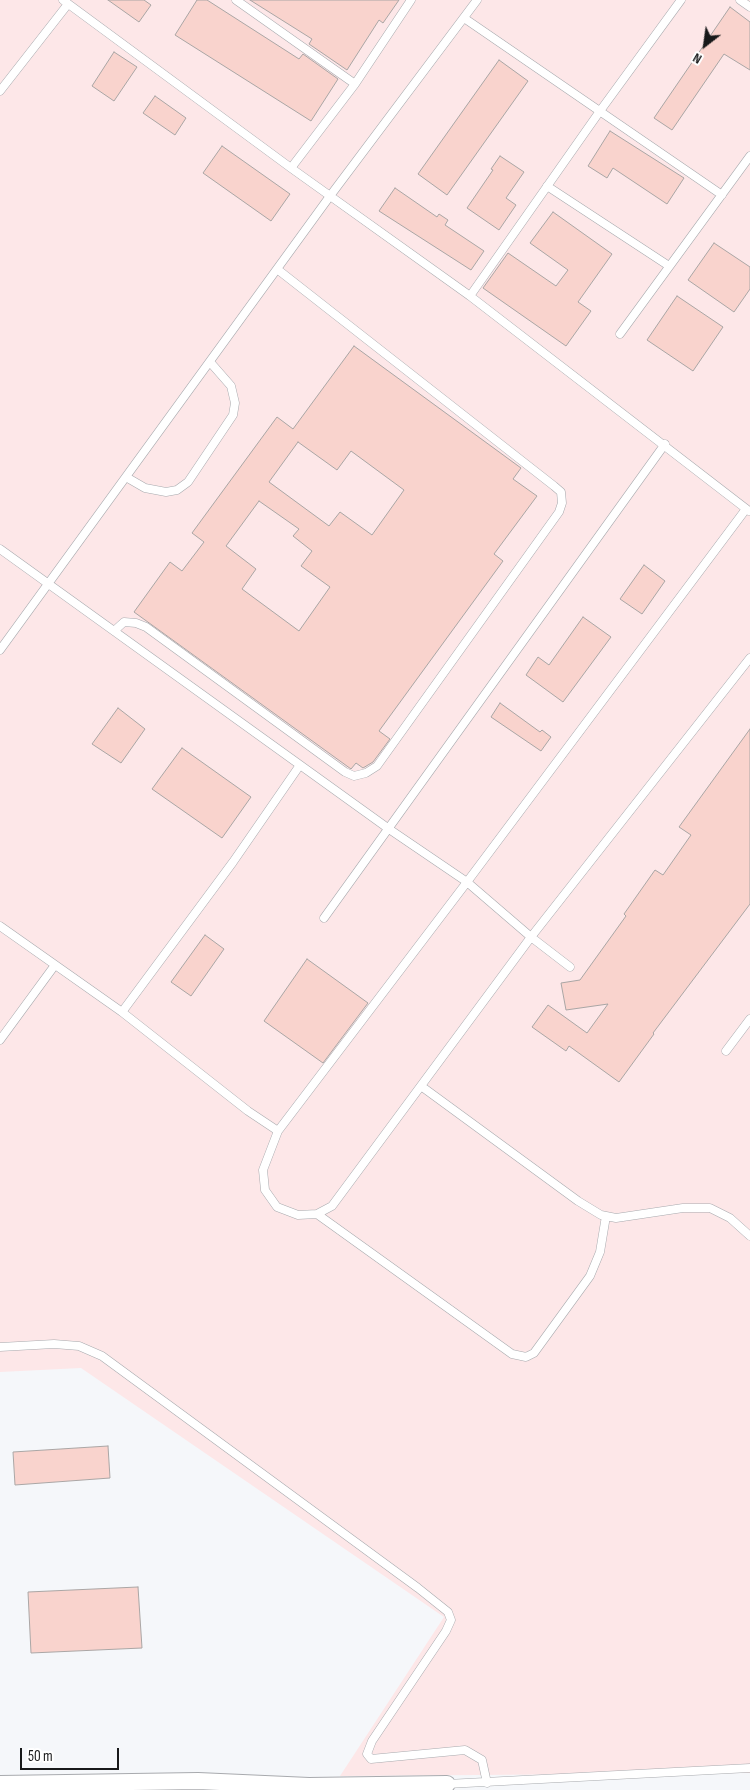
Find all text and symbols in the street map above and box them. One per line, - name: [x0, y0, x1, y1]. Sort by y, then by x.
- north arrow: [680, 20, 730, 70]
- text: N: [690, 49, 705, 68]
- scale bar: [22, 1738, 121, 1770]
- text: 50 m: [28, 1747, 53, 1766]

